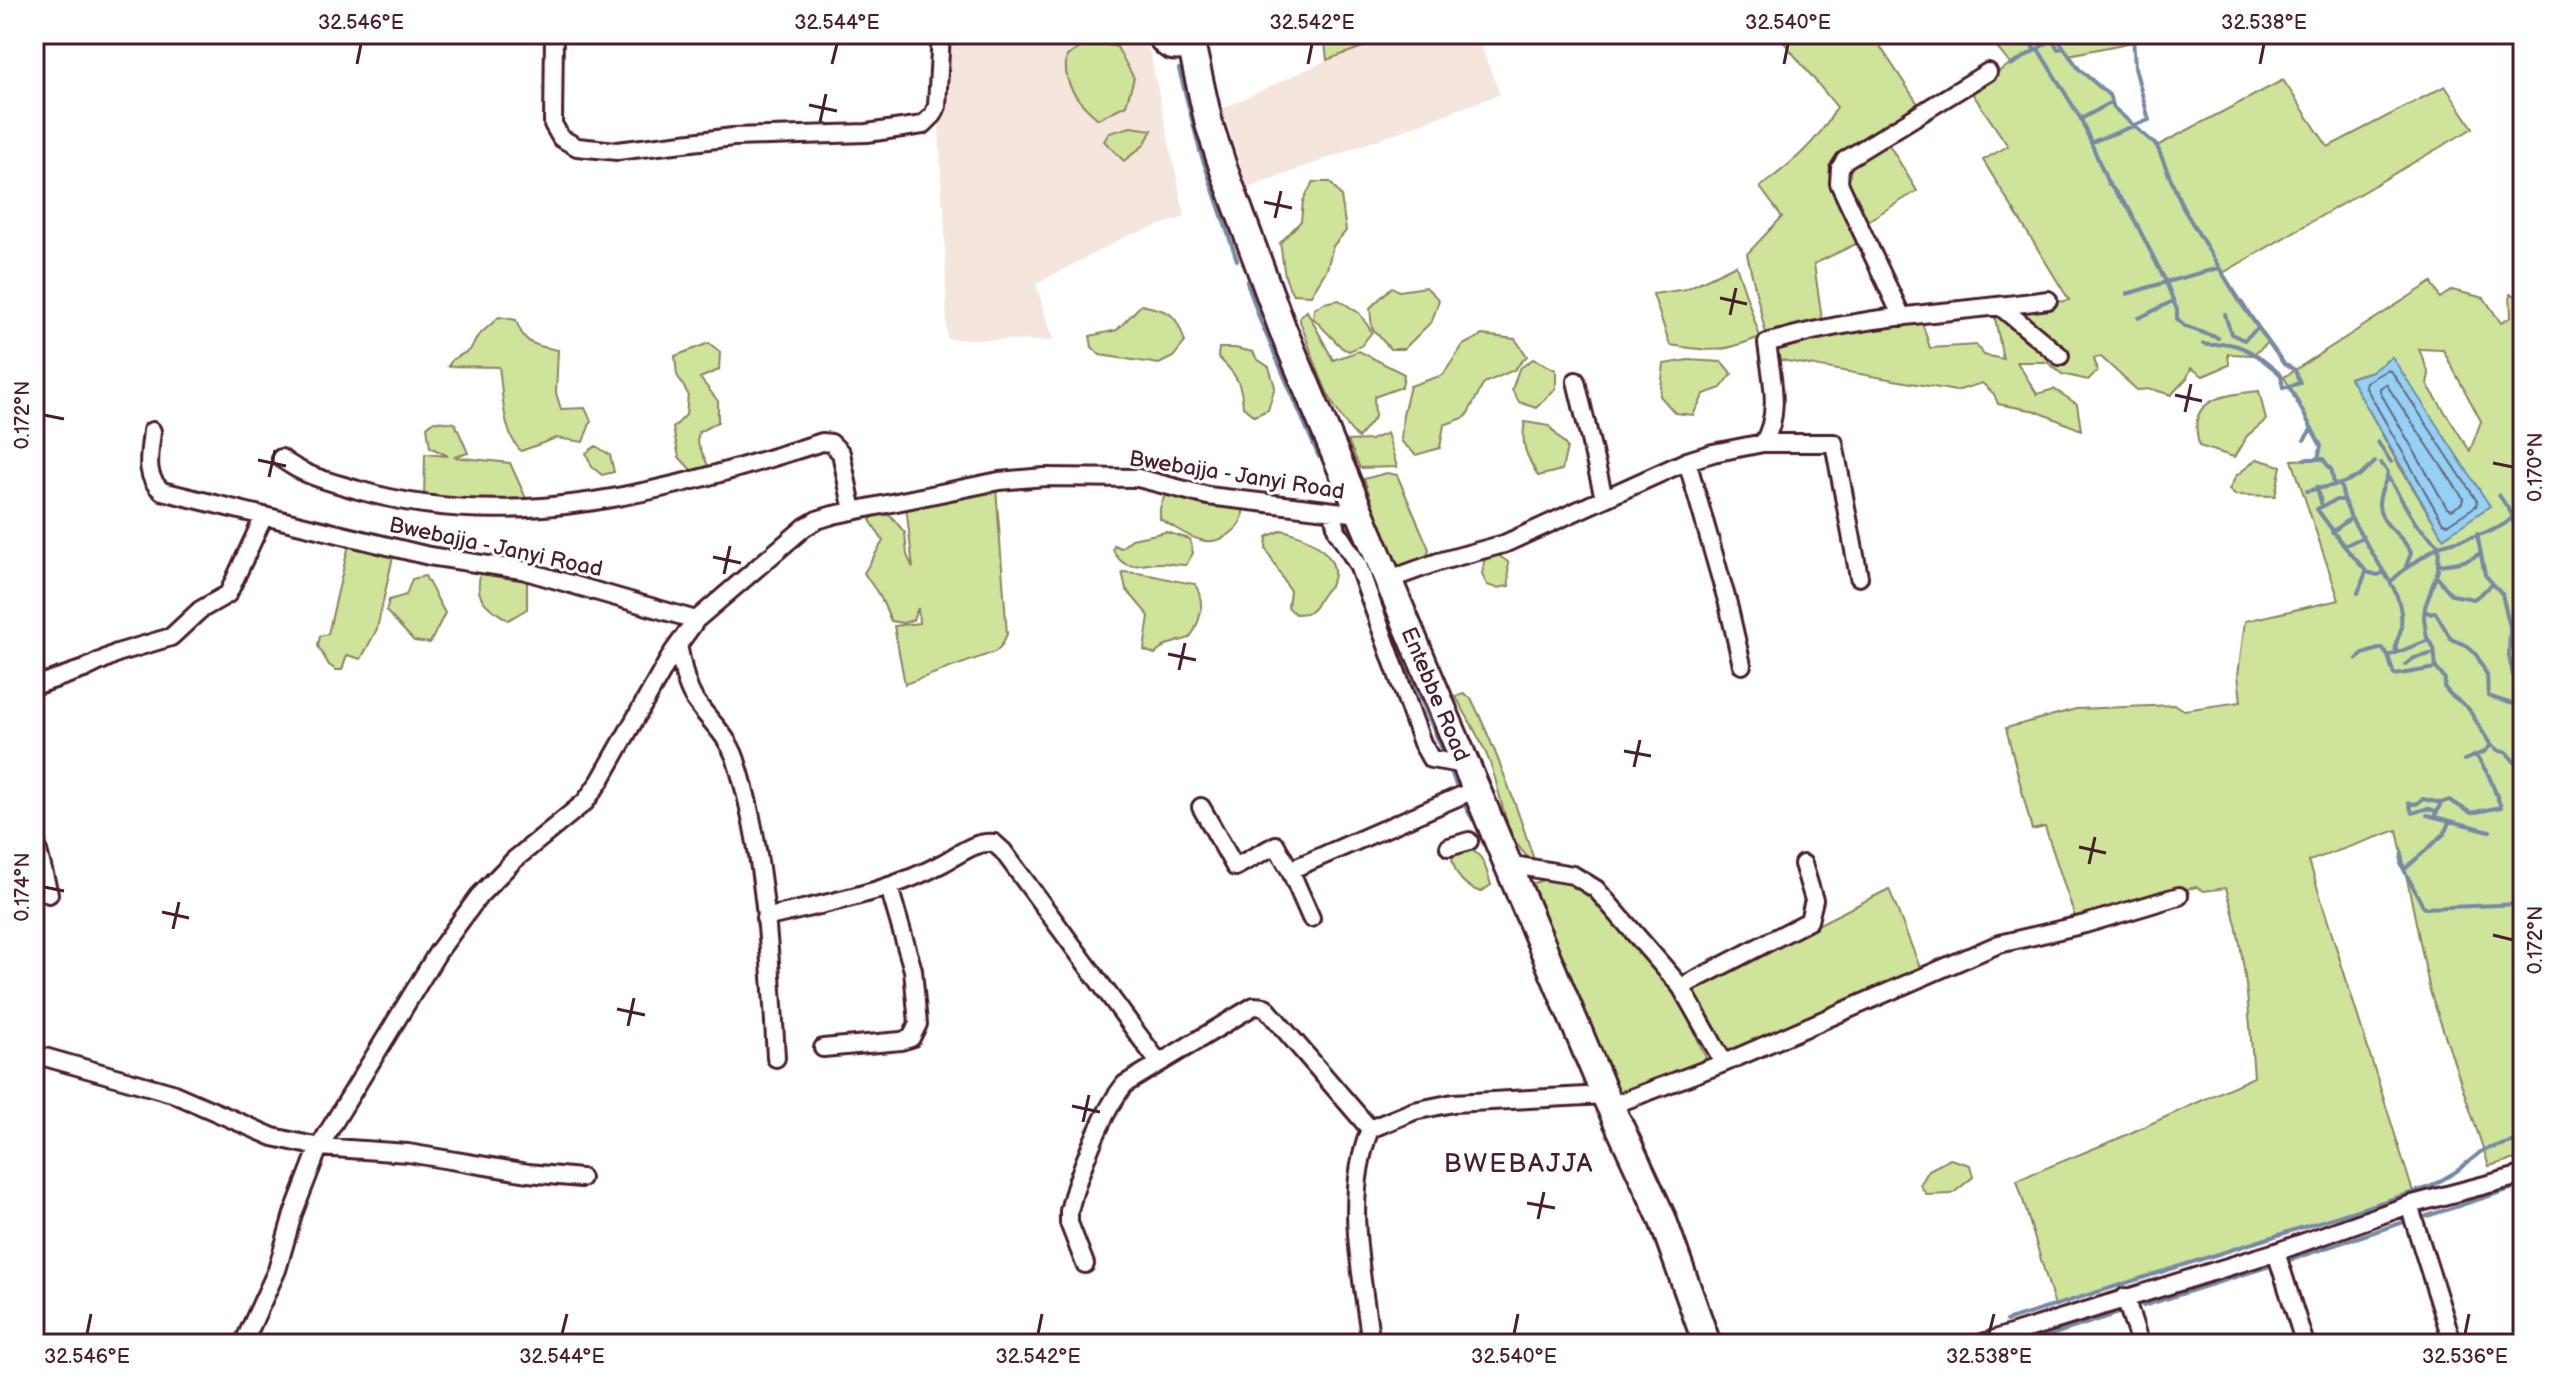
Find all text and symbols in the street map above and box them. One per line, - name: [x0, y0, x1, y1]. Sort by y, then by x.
- text: 32.546°E: [318, 11, 404, 35]
- text: 32.544°E: [794, 11, 880, 35]
- text: 32.542°E: [1269, 11, 1355, 35]
- text: 32.540°E: [1745, 11, 1831, 35]
- text: 32.538°E: [2221, 11, 2307, 35]
- text: 0.172°N: [11, 381, 35, 449]
- text: 0.170°N: [2524, 432, 2548, 502]
- street label: Bwebajja - Janyi Road: [1127, 445, 1346, 506]
- street label: Bwebajja - Janyi Road: [386, 512, 605, 583]
- street label: Entebbe Road: [1395, 623, 1475, 766]
- text: 0.174°N: [11, 853, 35, 921]
- text: 0.172°N: [2524, 906, 2548, 974]
- district label: BWEBAJJA: [1444, 1149, 1594, 1180]
- text: 32.546°E: [44, 1345, 130, 1369]
- text: 32.544°E: [519, 1345, 605, 1369]
- text: 32.542°E: [995, 1345, 1081, 1369]
- text: 32.540°E: [1471, 1345, 1557, 1369]
- text: 32.538°E: [1946, 1345, 2032, 1369]
- text: 32.536°E: [2422, 1345, 2508, 1369]

